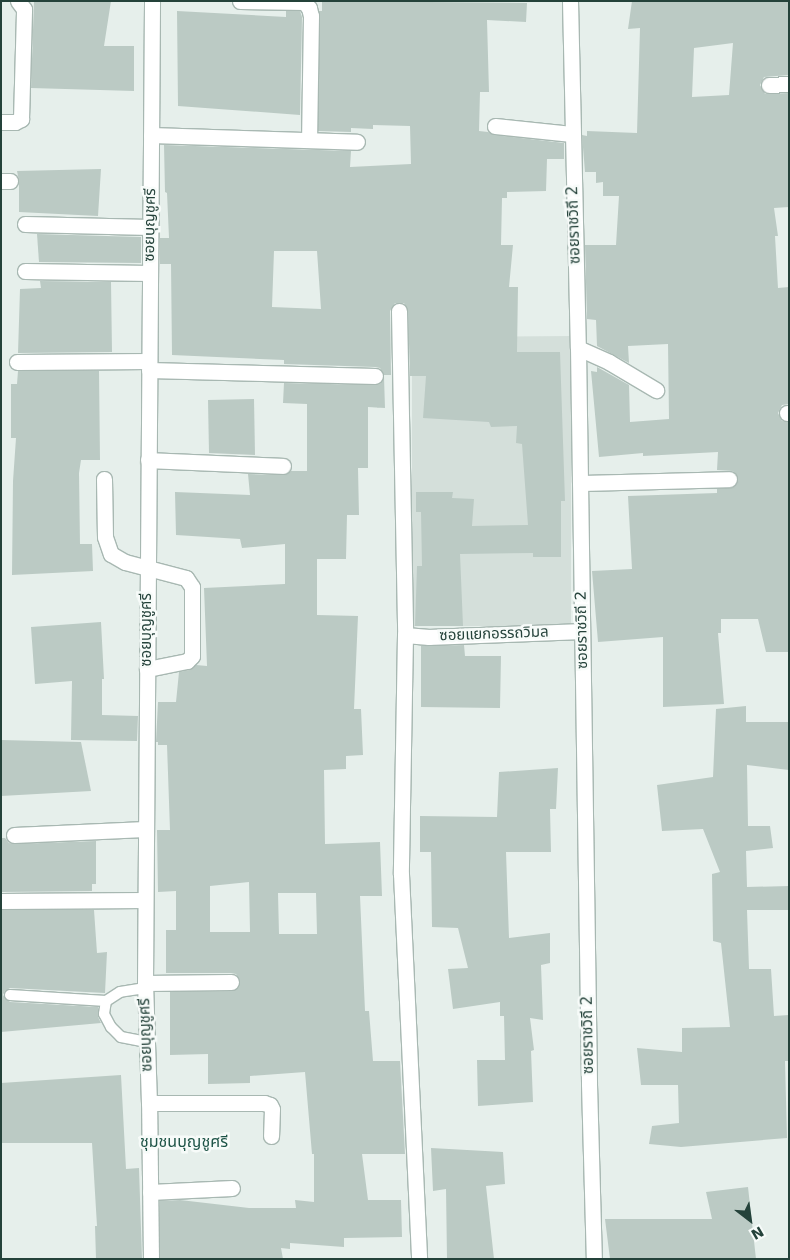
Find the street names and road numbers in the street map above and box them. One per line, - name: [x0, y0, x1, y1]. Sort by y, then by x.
- street label: ซอยราชวิถี 2: [564, 186, 584, 264]
- street label: ซอยบุญชูศรี: [140, 188, 160, 262]
- street label: ซอยราชวิถี 2: [572, 591, 592, 669]
- street label: ซอยบุญชูศรี: [138, 593, 156, 667]
- street label: ซอยแยกอรรถวิมล: [439, 623, 549, 645]
- street label: ซอยราชวิถี 2: [578, 996, 598, 1074]
- street label: ซอยบุญชูศรี: [136, 998, 156, 1072]

